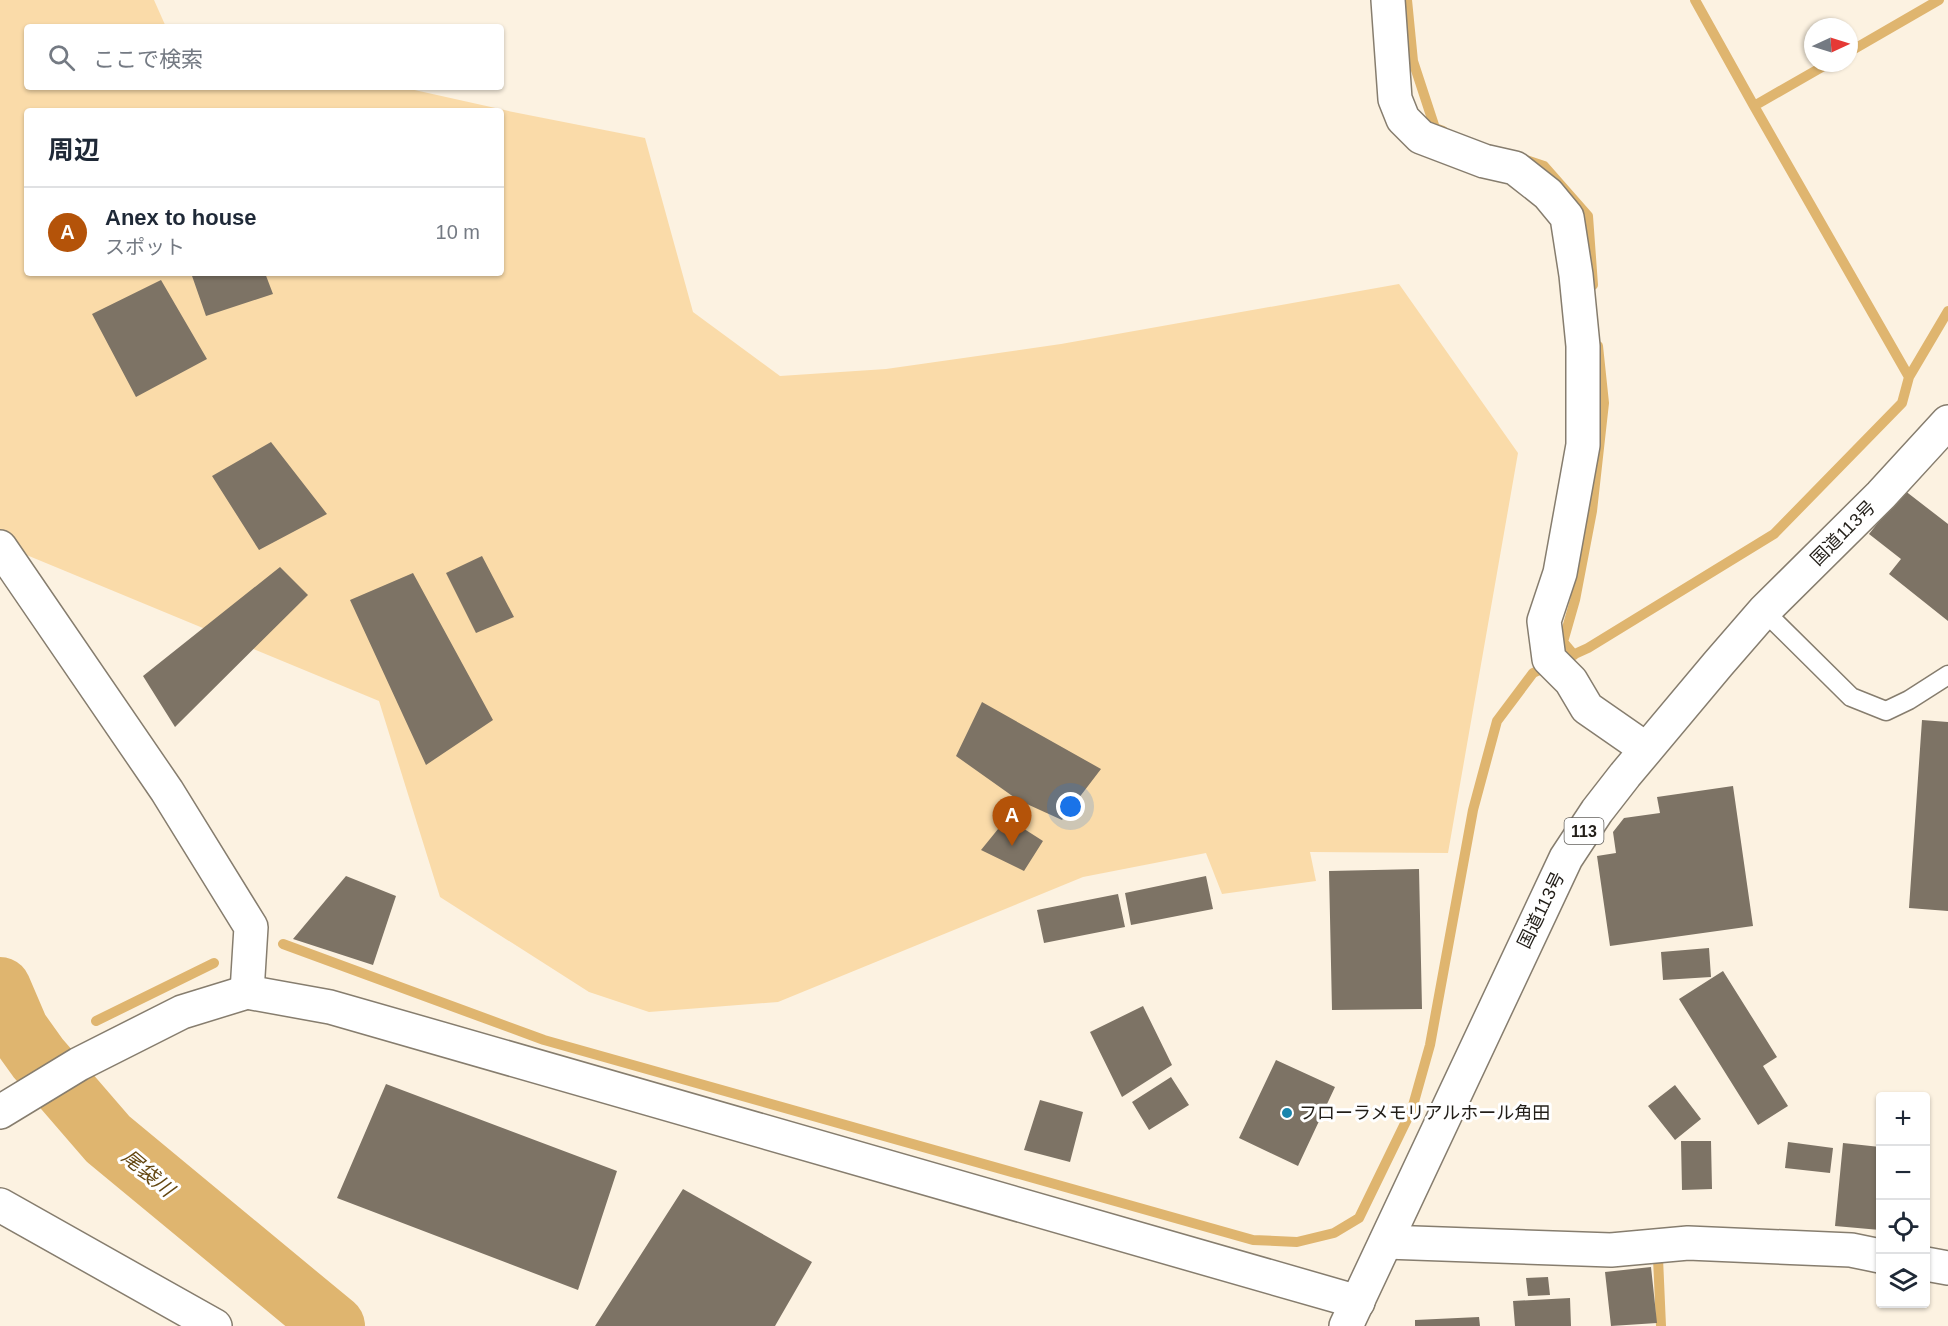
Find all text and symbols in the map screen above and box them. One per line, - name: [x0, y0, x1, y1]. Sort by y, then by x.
- north arrow: [1804, 18, 1858, 72]
- search box: [24, 24, 504, 90]
- icon: search: [45, 41, 78, 74]
- text: ここで検索: [93, 47, 203, 72]
- text: 周辺: [48, 135, 100, 165]
- text: Anex to house: [105, 205, 257, 230]
- text: A: [60, 221, 75, 243]
- text: 10 m: [436, 221, 480, 243]
- text: スポット: [105, 236, 185, 258]
- street label: 国道113号: [1807, 497, 1879, 569]
- your location: [1056, 792, 1085, 821]
- pin: A: [992, 796, 1032, 846]
- road number: 113: [1564, 818, 1604, 844]
- street label: 国道113号: [1514, 868, 1568, 952]
- map controls: [1876, 1092, 1930, 1308]
- button: +: [1876, 1092, 1930, 1146]
- place label: フローラメモリアルホール角田: [1299, 1103, 1550, 1123]
- marker: フローラメモリアルホール角田: [1280, 1106, 1294, 1120]
- water label: 尾袋川: [118, 1145, 180, 1202]
- button: −: [1876, 1146, 1930, 1200]
- button: locate: [1876, 1200, 1930, 1254]
- button: layers: [1876, 1254, 1930, 1308]

